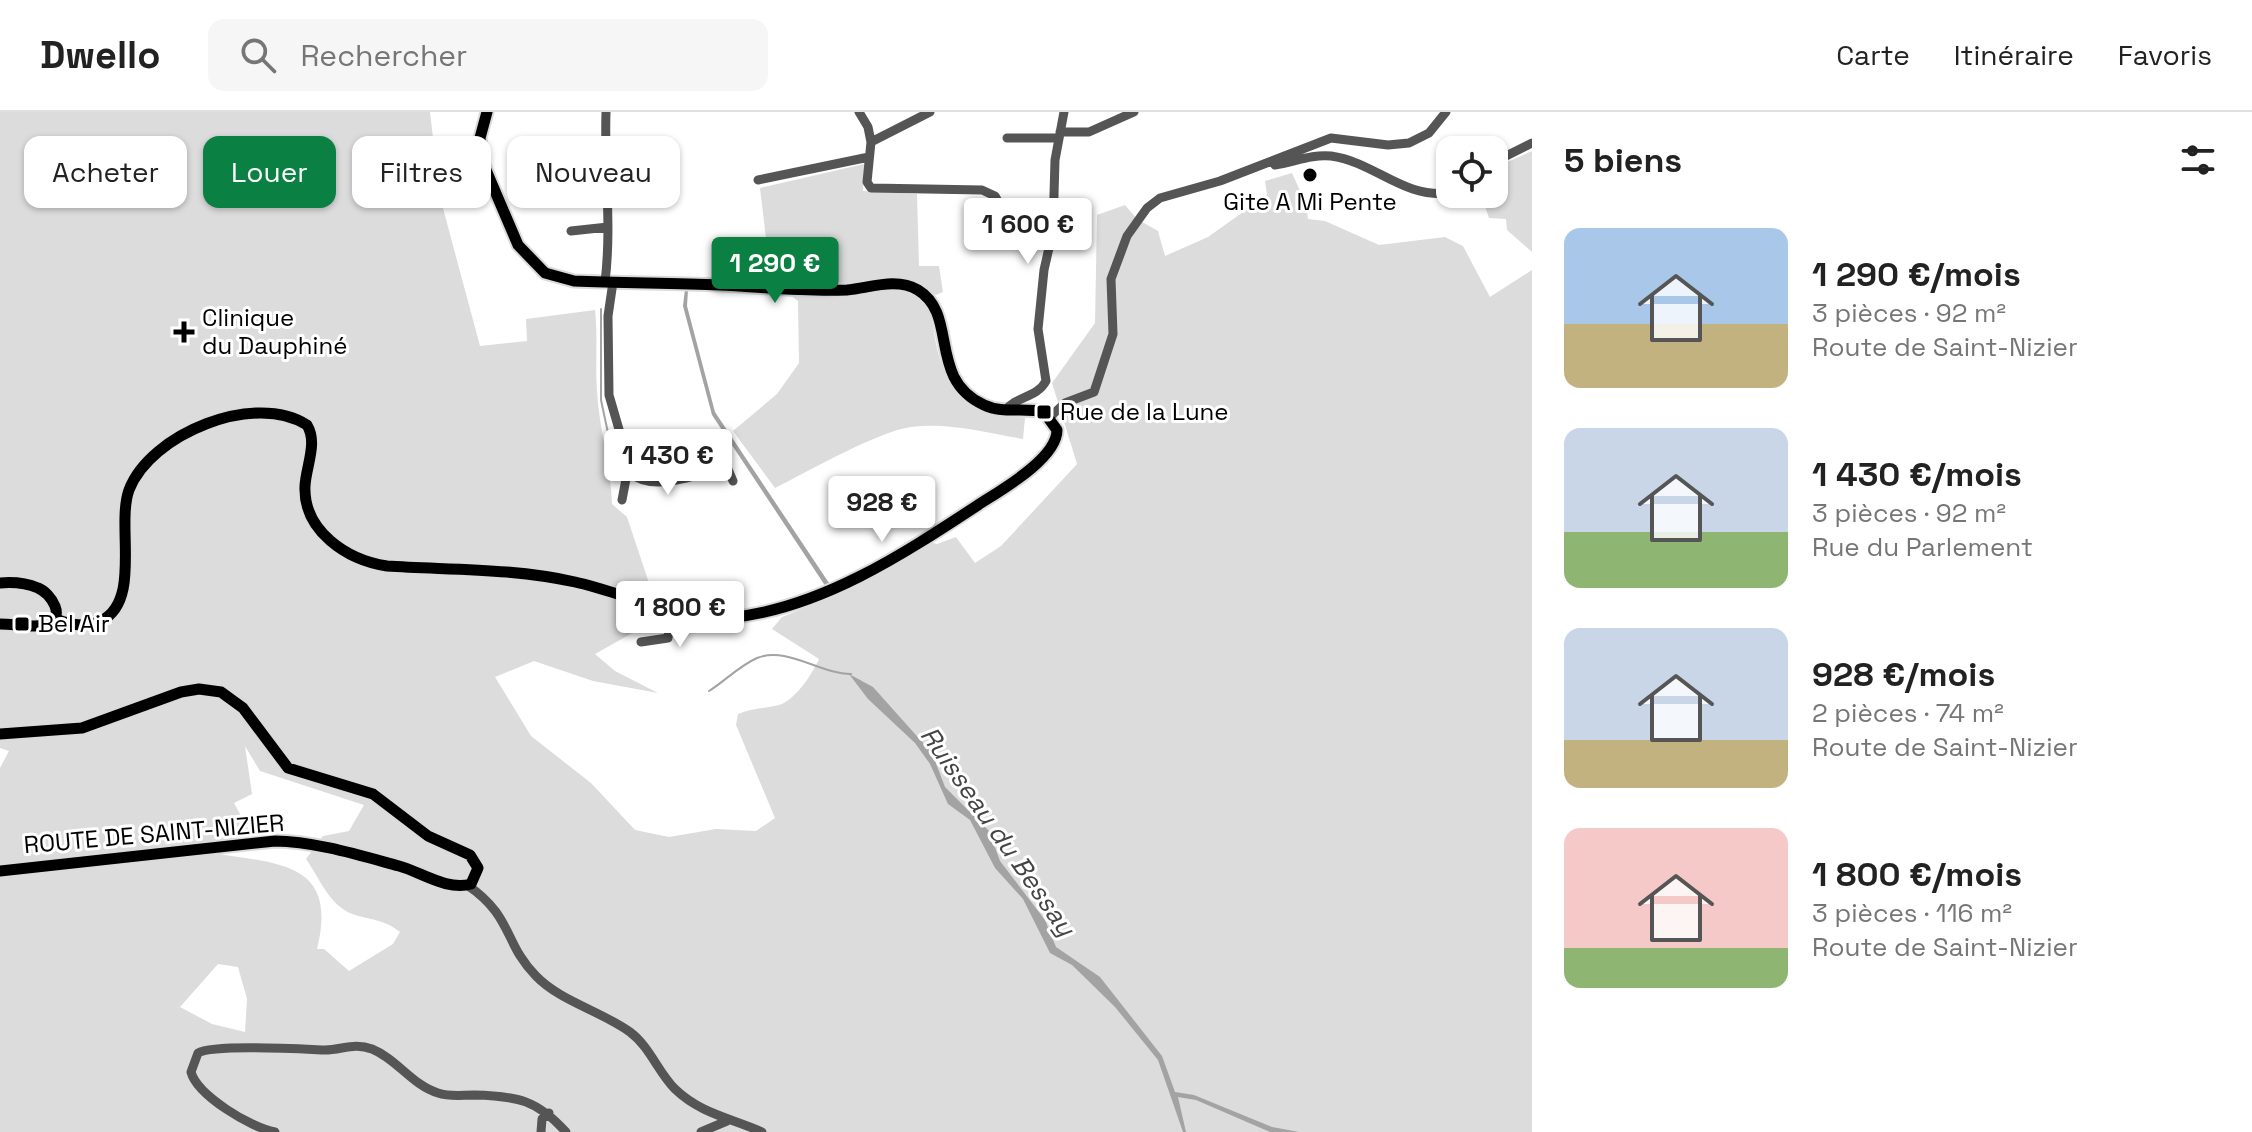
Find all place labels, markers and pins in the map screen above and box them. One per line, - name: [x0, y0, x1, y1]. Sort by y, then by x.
- marker: Gite A Mi Pente: [1301, 166, 1319, 184]
- place label: Gite A Mi Pente: [1223, 186, 1397, 217]
- pin: 1 600 €: [954, 198, 1102, 266]
- pin: 1 290 €: [701, 237, 849, 305]
- place label: Clinique du Dauphiné: [202, 302, 347, 361]
- marker: Clinique du Dauphiné: [173, 321, 195, 343]
- place label: Rue de la Lune: [1060, 396, 1229, 427]
- marker: Rue de la Lune: [1035, 403, 1053, 421]
- pin: 1 430 €: [594, 429, 742, 497]
- pin: 928 €: [826, 476, 938, 544]
- pin: 1 800 €: [606, 581, 754, 649]
- place label: Bel Air: [38, 608, 110, 639]
- marker: Bel Air: [13, 615, 31, 633]

